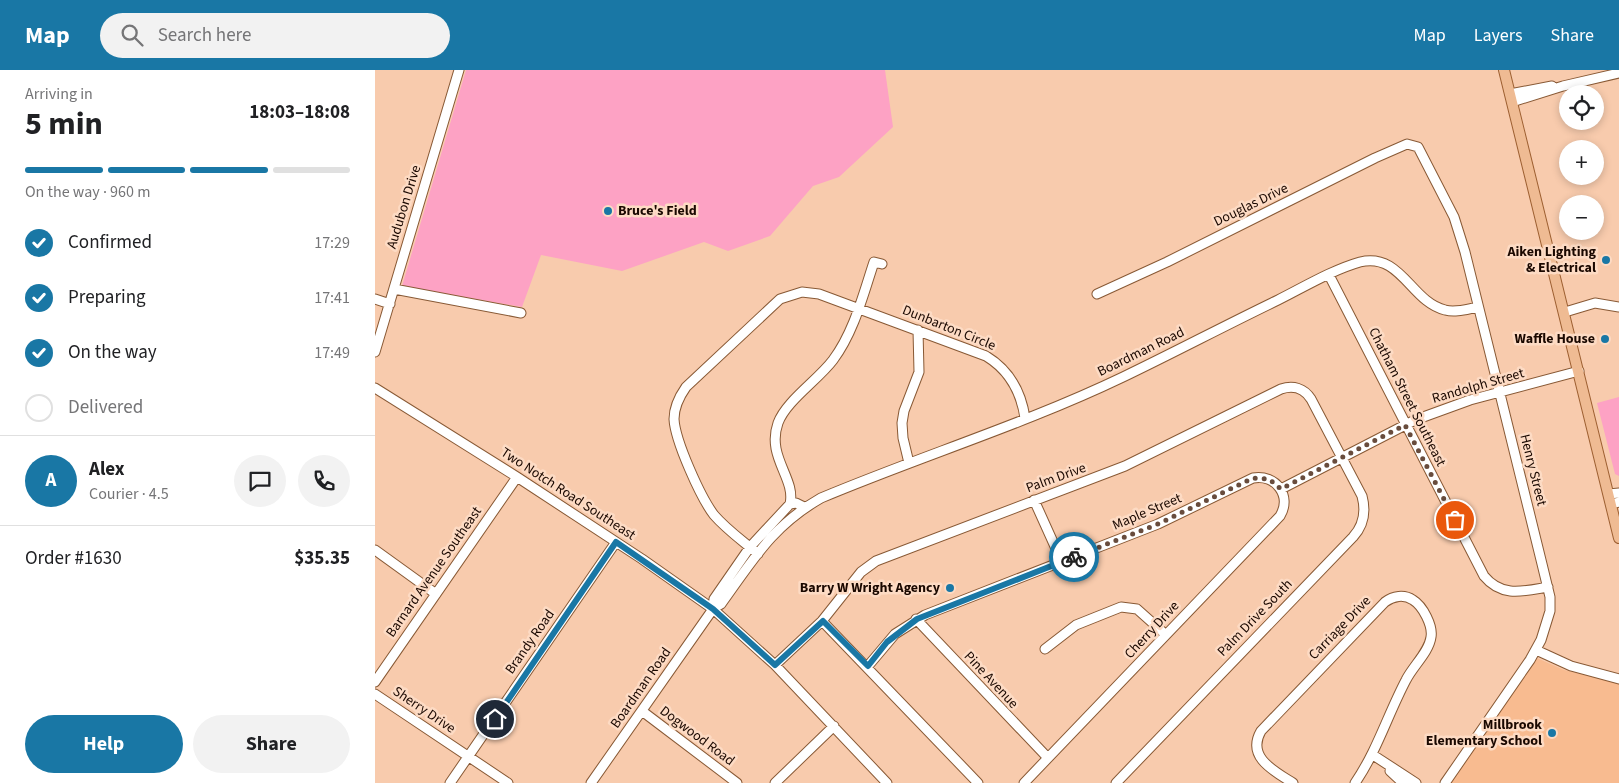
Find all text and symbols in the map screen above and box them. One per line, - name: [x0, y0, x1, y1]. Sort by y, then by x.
- search box: [100, 13, 450, 58]
- text: Map: [25, 18, 70, 53]
- icon: search: [118, 21, 146, 49]
- text: Search here: [158, 22, 251, 49]
- text: Map: [1414, 23, 1446, 48]
- text: Layers: [1474, 23, 1523, 48]
- text: Share: [1551, 23, 1594, 48]
- text: Arriving in: [25, 83, 93, 105]
- map controls: [1559, 85, 1604, 240]
- button: locate: [1559, 85, 1604, 130]
- text: 18:03–18:08: [249, 99, 350, 126]
- text: 5 min: [25, 101, 103, 147]
- button: +: [1559, 140, 1604, 185]
- street label: Audubon Drive: [382, 163, 426, 251]
- street label: Douglas Drive: [1210, 178, 1292, 232]
- text: On the way · 960 m: [25, 181, 150, 203]
- button: −: [1559, 195, 1604, 240]
- place label: Bruce's Field: [618, 201, 697, 221]
- marker: Bruce's Field: [602, 205, 614, 217]
- icon: check: [25, 229, 53, 257]
- text: Confirmed: [68, 229, 152, 256]
- text: 17:29: [314, 232, 350, 254]
- place label: Aiken Lighting & Electrical: [1506, 242, 1597, 278]
- marker: Aiken Lighting & Electrical: [1600, 254, 1612, 266]
- icon: check: [25, 284, 53, 312]
- text: Preparing: [68, 284, 146, 311]
- text: 17:41: [314, 287, 350, 309]
- street label: Dunbarton Circle: [899, 300, 999, 356]
- street label: Boardman Road: [1094, 322, 1188, 382]
- street label: Chatham Street Southeast: [1363, 324, 1451, 470]
- place label: Waffle House: [1515, 329, 1595, 349]
- marker: Waffle House: [1599, 333, 1611, 345]
- icon: check: [25, 339, 53, 367]
- text: On the way: [68, 339, 157, 366]
- text: 17:49: [314, 342, 350, 364]
- street label: Randolph Street: [1430, 363, 1527, 409]
- text: Delivered: [68, 394, 143, 421]
- street label: Henry Street: [1514, 432, 1552, 508]
- street label: Two Notch Road Southeast: [497, 443, 640, 545]
- button: chat: [234, 455, 286, 507]
- button: phone: [298, 455, 350, 507]
- text: Alex: [89, 456, 125, 483]
- street label: Palm Drive: [1023, 458, 1089, 498]
- text: A: [46, 467, 56, 494]
- text: Courier · 4.5: [89, 483, 169, 505]
- street label: Maple Street: [1109, 488, 1185, 536]
- pin: [1434, 499, 1476, 541]
- street label: Barnard Avenue Southeast: [381, 502, 487, 641]
- icon: bag: [1441, 506, 1469, 534]
- courier: [1049, 532, 1099, 582]
- icon: bike: [1060, 543, 1088, 571]
- text: Order #1630: [25, 545, 122, 572]
- text: $35.35: [294, 545, 350, 572]
- street label: Palm Drive South: [1213, 575, 1297, 661]
- place label: Barry W Wright Agency: [800, 578, 941, 598]
- marker: Barry W Wright Agency: [944, 582, 956, 594]
- street label: Carriage Drive: [1304, 591, 1376, 665]
- street label: Cherry Drive: [1120, 597, 1184, 663]
- street label: Brandy Road: [500, 606, 560, 678]
- street label: Boardman Road: [606, 644, 676, 732]
- street label: Pine Avenue: [959, 647, 1023, 713]
- street label: Sherry Drive: [389, 682, 459, 738]
- pin: [474, 698, 516, 740]
- street label: Dogwood Road: [655, 701, 739, 771]
- icon: home: [481, 705, 509, 733]
- button: Help: [25, 715, 183, 773]
- button: Share: [193, 715, 350, 773]
- place label: Millbrook Elementary School: [1426, 715, 1542, 751]
- marker: Millbrook Elementary School: [1546, 727, 1558, 739]

